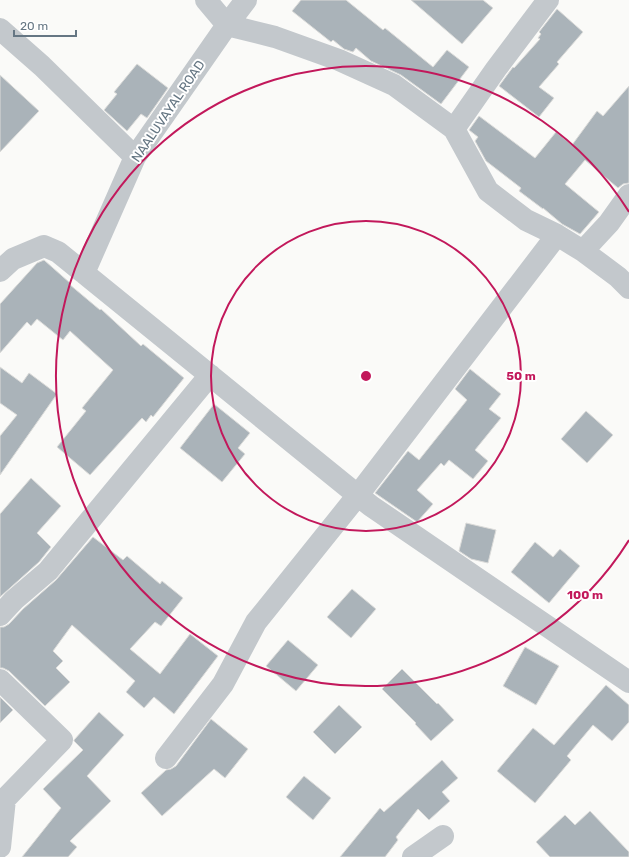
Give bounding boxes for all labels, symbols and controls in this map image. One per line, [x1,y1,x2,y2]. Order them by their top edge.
scale bar [14,12,76,38]
text: 20 m [20,19,48,33]
street label: NAALUVAYAL ROAD [128,57,208,165]
centre of rings [359,369,373,383]
text: 50 m [506,369,536,383]
text: 100 m [567,588,603,602]

